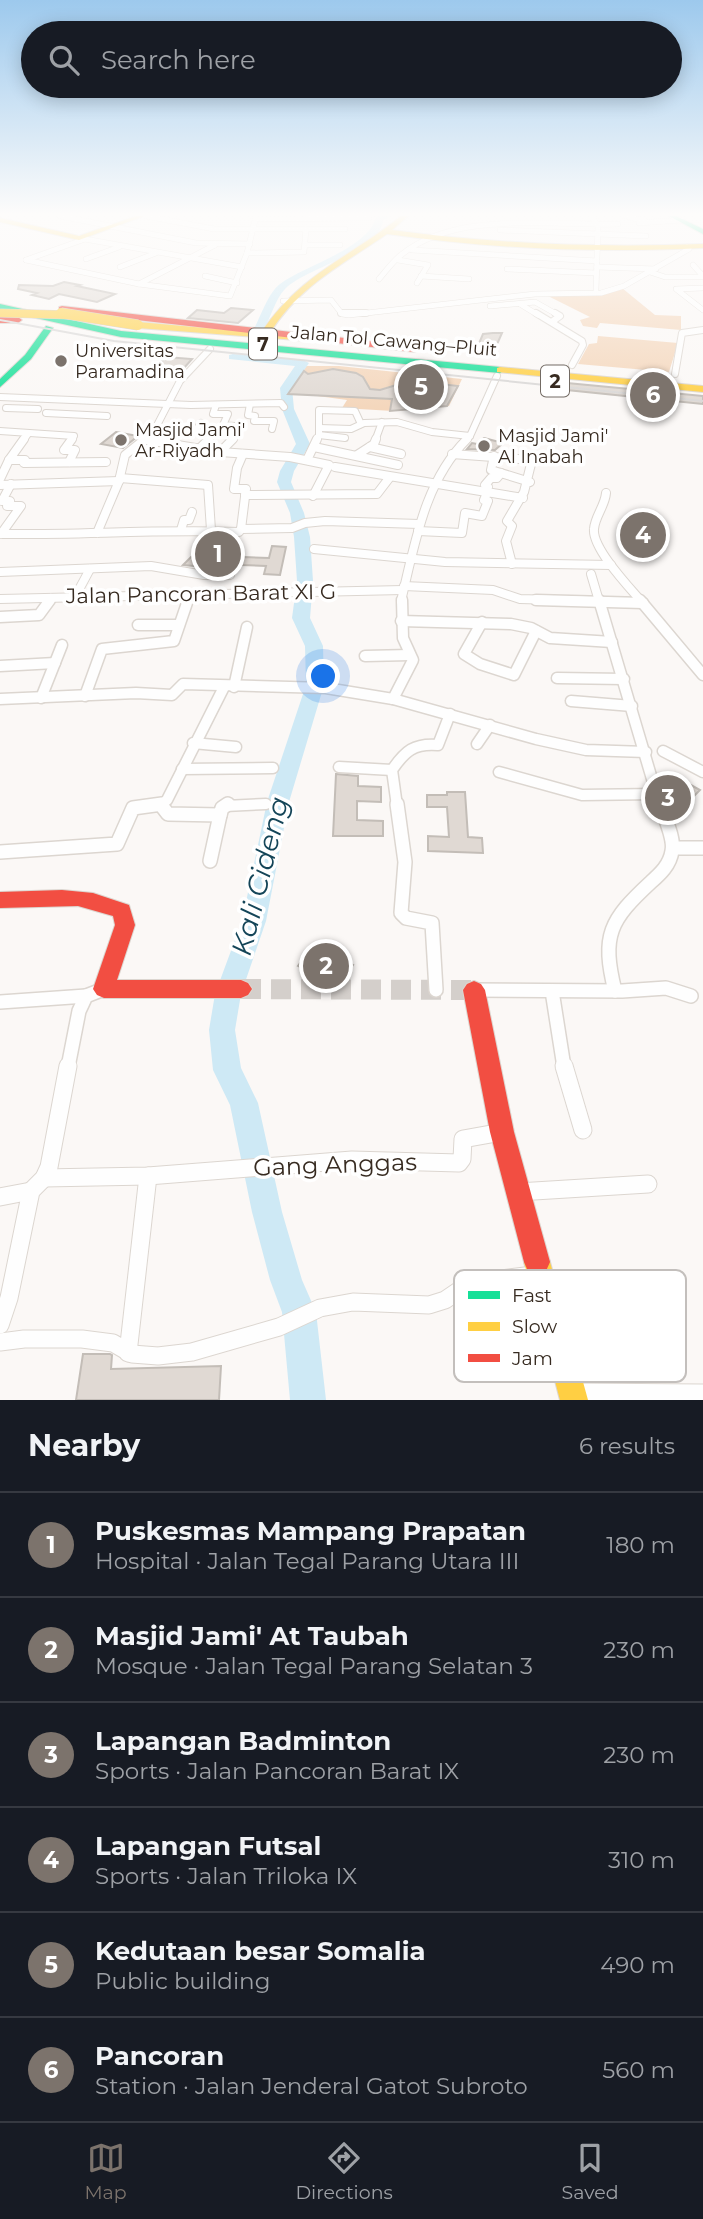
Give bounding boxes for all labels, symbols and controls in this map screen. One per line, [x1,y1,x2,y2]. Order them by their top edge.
search box [21,21,682,98]
icon: search [45,41,83,79]
text: Search here [101,44,256,76]
street label: Jalan Tol Cawang–Pluit [289,321,498,361]
road number: 7 [249,328,277,360]
place label: Universitas Paramadina [75,340,185,383]
marker: Universitas Paramadina [53,353,69,369]
pin: 5 [398,361,444,413]
road number: 2 [541,366,569,396]
pin: 6 [630,369,676,421]
place label: Masjid Jami' Ar-Riyadh [135,419,246,462]
place label: Masjid Jami' Al Inabah [498,425,609,468]
marker: Masjid Jami' Ar-Riyadh [113,432,129,448]
marker: Masjid Jami' Al Inabah [476,438,492,454]
pin: 4 [620,509,666,561]
pin: 1 [195,528,241,580]
street label: Jalan Pancoran Barat XI G [65,579,336,608]
your location [306,659,340,693]
pin: 3 [645,772,691,824]
water label: Kali Cideng [224,793,296,959]
pin: 2 [303,940,349,992]
street label: Gang Anggas [253,1147,417,1182]
legend [454,1270,686,1382]
text: Fast [512,1284,552,1307]
text: Slow [512,1315,557,1338]
text: Jam [511,1347,553,1370]
text: Nearby [28,1427,140,1464]
text: 6 results [579,1432,675,1460]
text: Puskesmas Mampang Prapatan [95,1515,526,1547]
text: 1 [46,1531,56,1559]
text: 180 m [606,1531,675,1559]
text: Hospital · Jalan Tegal Parang Utara III [95,1547,520,1575]
text: Masjid Jami' At Taubah [95,1620,409,1652]
text: 2 [44,1636,58,1664]
text: 230 m [603,1636,675,1664]
text: Mosque · Jalan Tegal Parang Selatan 3 [95,1652,533,1680]
text: Lapangan Badminton [95,1725,391,1757]
text: 3 [44,1741,58,1769]
text: 230 m [603,1741,675,1769]
text: Sports · Jalan Pancoran Barat IX [95,1757,459,1785]
text: Lapangan Futsal [95,1830,321,1862]
text: 4 [43,1846,59,1874]
text: 310 m [608,1846,675,1874]
text: Sports · Jalan Triloka IX [95,1862,357,1890]
text: Kedutaan besar Somalia [95,1935,426,1967]
text: 5 [44,1951,58,1979]
text: 490 m [600,1951,675,1979]
text: Public building [95,1967,270,1995]
text: Pancoran [95,2040,224,2072]
text: 6 [44,2056,58,2084]
text: 560 m [602,2056,675,2084]
text: Station · Jalan Jenderal Gatot Subroto [95,2072,528,2100]
tab: Map [84,2139,127,2204]
tab: Directions [295,2139,393,2204]
tab: Saved [562,2139,619,2204]

